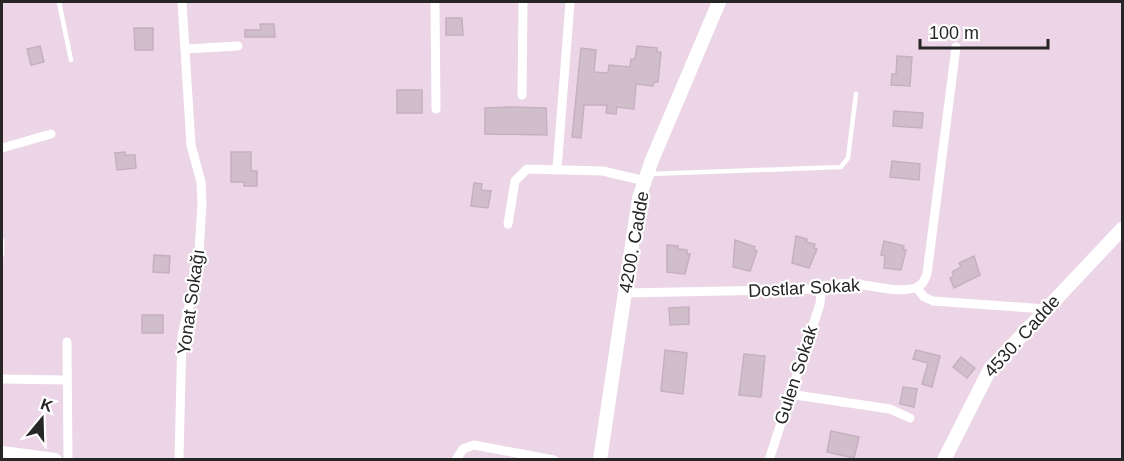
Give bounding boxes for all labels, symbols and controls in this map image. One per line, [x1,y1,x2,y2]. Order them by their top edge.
scale bar [920,12,1048,50]
text: 100 m [929,23,979,43]
street label: 4200. Cadde [615,189,653,295]
street label: Yonat Sokağı [174,248,208,356]
street label: Dostlar Sokak [748,275,861,301]
street label: 4530. Cadde [980,291,1064,381]
street label: Gulen Sokak [771,322,822,427]
north arrow [12,389,72,449]
text: K [38,395,55,415]

